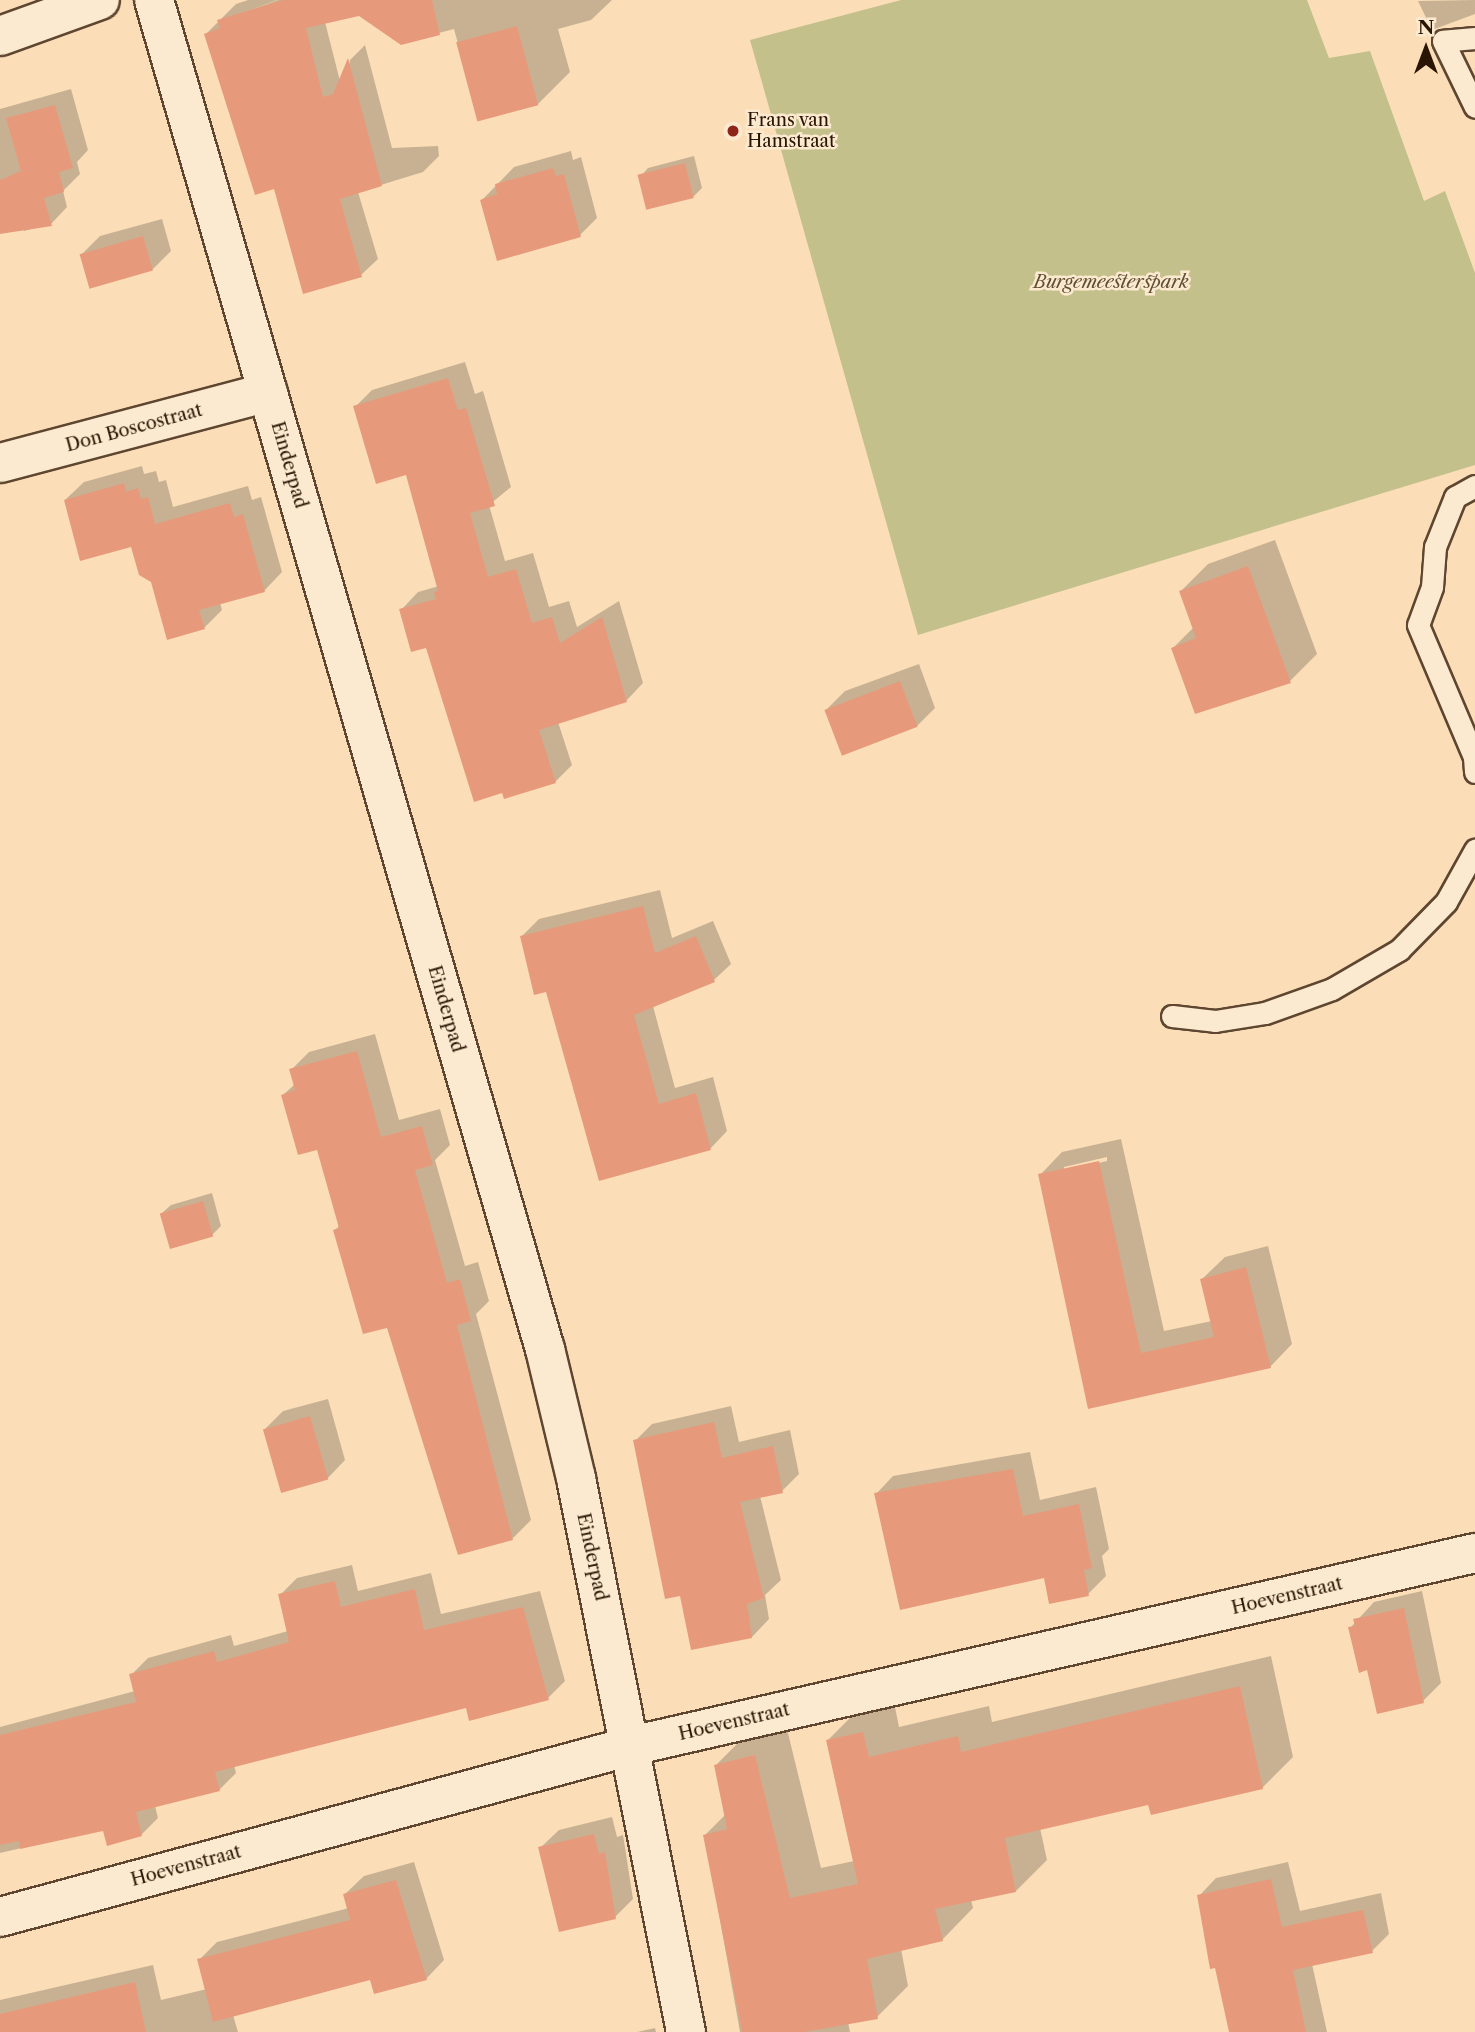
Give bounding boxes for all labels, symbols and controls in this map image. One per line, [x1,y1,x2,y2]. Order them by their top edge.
north arrow [1391,14,1461,84]
text: N [1418,16,1434,39]
place label: Frans van Hamstraat [747,110,835,152]
marker: Frans van Hamstraat [725,123,741,139]
park label: Burgemeesterspark [1034,271,1188,293]
street label: Don Boscostraat [63,399,205,457]
street label: Einderpad [266,419,312,511]
street label: Einderpad [423,963,469,1055]
street label: Einderpad [572,1511,612,1603]
street label: Hoevenstraat [1229,1573,1345,1619]
street label: Hoevenstraat [676,1699,792,1745]
street label: Hoevenstraat [128,1841,244,1891]

